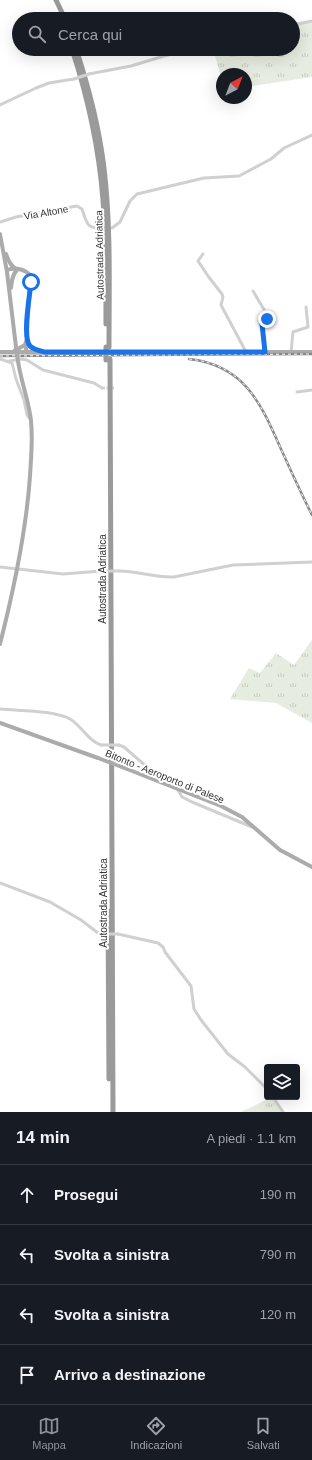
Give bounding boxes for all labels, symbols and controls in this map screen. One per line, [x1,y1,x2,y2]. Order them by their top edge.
search box [12,12,300,56]
icon: search [26,23,48,45]
text: Cerca qui [58,26,122,43]
north arrow [216,68,252,104]
street label: Via Altone [23,203,70,222]
street label: Autostrada Adriatica [93,210,106,300]
route start [22,273,40,291]
route end [258,310,276,328]
street label: Autostrada Adriatica [97,534,108,624]
street label: Bitonto - Aeroporto di Palese [104,748,226,806]
street label: Autostrada Adriatica [98,858,109,948]
map controls [264,1064,300,1100]
button: layers [264,1064,300,1100]
text: 14 min [16,1128,70,1147]
text: A piedi · 1.1 km [206,1131,296,1146]
icon: ahead [16,1184,38,1206]
text: Prosegui [54,1186,118,1203]
text: 190 m [260,1187,296,1202]
icon: left [16,1244,38,1266]
text: Svolta a sinistra [54,1246,169,1263]
text: 790 m [260,1247,296,1262]
icon: left [16,1304,38,1326]
text: Svolta a sinistra [54,1306,169,1323]
text: 120 m [260,1307,296,1322]
icon: arrive [16,1364,38,1386]
text: Arrivo a destinazione [54,1366,206,1383]
tab: Mappa [32,1415,66,1451]
tab: Indicazioni [130,1415,182,1451]
tab: Salvati [247,1415,280,1451]

